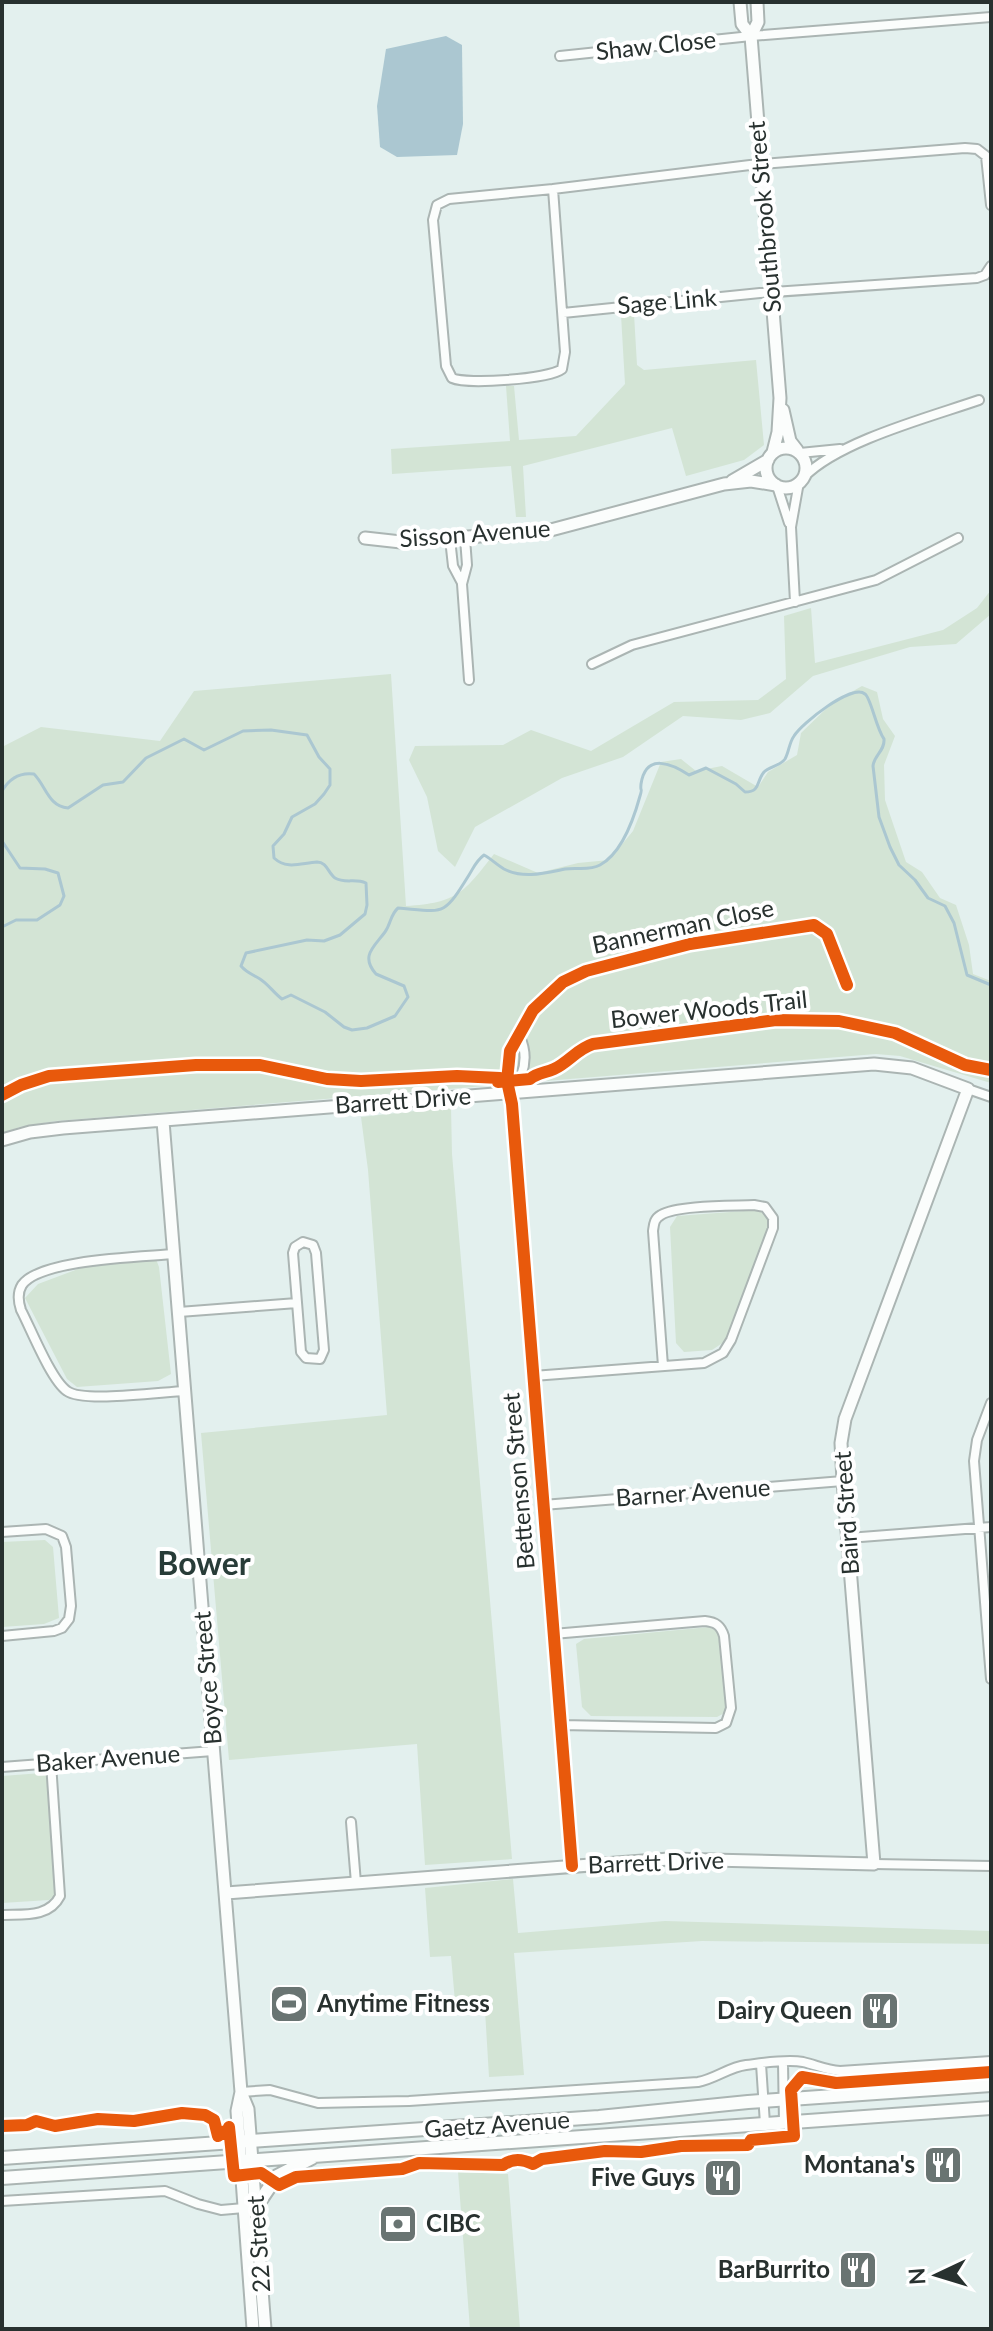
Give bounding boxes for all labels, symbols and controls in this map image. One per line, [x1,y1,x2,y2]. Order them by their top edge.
street label: Shaw Close [594,24,717,65]
street label: Southbrook Street [741,120,786,314]
street label: Sage Link [616,282,719,319]
street label: Sisson Avenue [398,513,551,552]
street label: Bannerman Close [589,892,776,959]
street label: Bower Woods Trail [609,984,809,1033]
street label: Barrett Drive [334,1080,472,1119]
street label: Bettenson Street [495,1391,540,1571]
street label: Baird Street [827,1450,864,1576]
street label: Barner Avenue [615,1472,771,1511]
district label: Bower [157,1543,251,1582]
street label: Boyce Street [186,1610,227,1746]
street label: Baker Avenue [35,1738,181,1777]
street label: Barrett Drive [587,1845,725,1878]
sports icon: Anytime Fitness [268,1983,310,2025]
place label: Anytime Fitness [316,1988,490,2017]
restaurant icon: Dairy Queen [859,1990,901,2032]
place label: Dairy Queen [717,1995,852,2024]
street label: Gaetz Avenue [423,2104,571,2143]
restaurant icon: Montana's [922,2144,964,2186]
place label: Montana's [804,2149,915,2178]
restaurant icon: Five Guys [702,2157,744,2199]
place label: Five Guys [591,2162,695,2191]
street label: 22 Street [240,2194,275,2294]
bank icon: CIBC [377,2203,419,2245]
place label: CIBC [426,2208,481,2237]
north arrow [897,2235,977,2315]
restaurant icon: BarBurrito [837,2249,879,2291]
place label: BarBurrito [718,2254,830,2283]
text: N [902,2267,931,2286]

